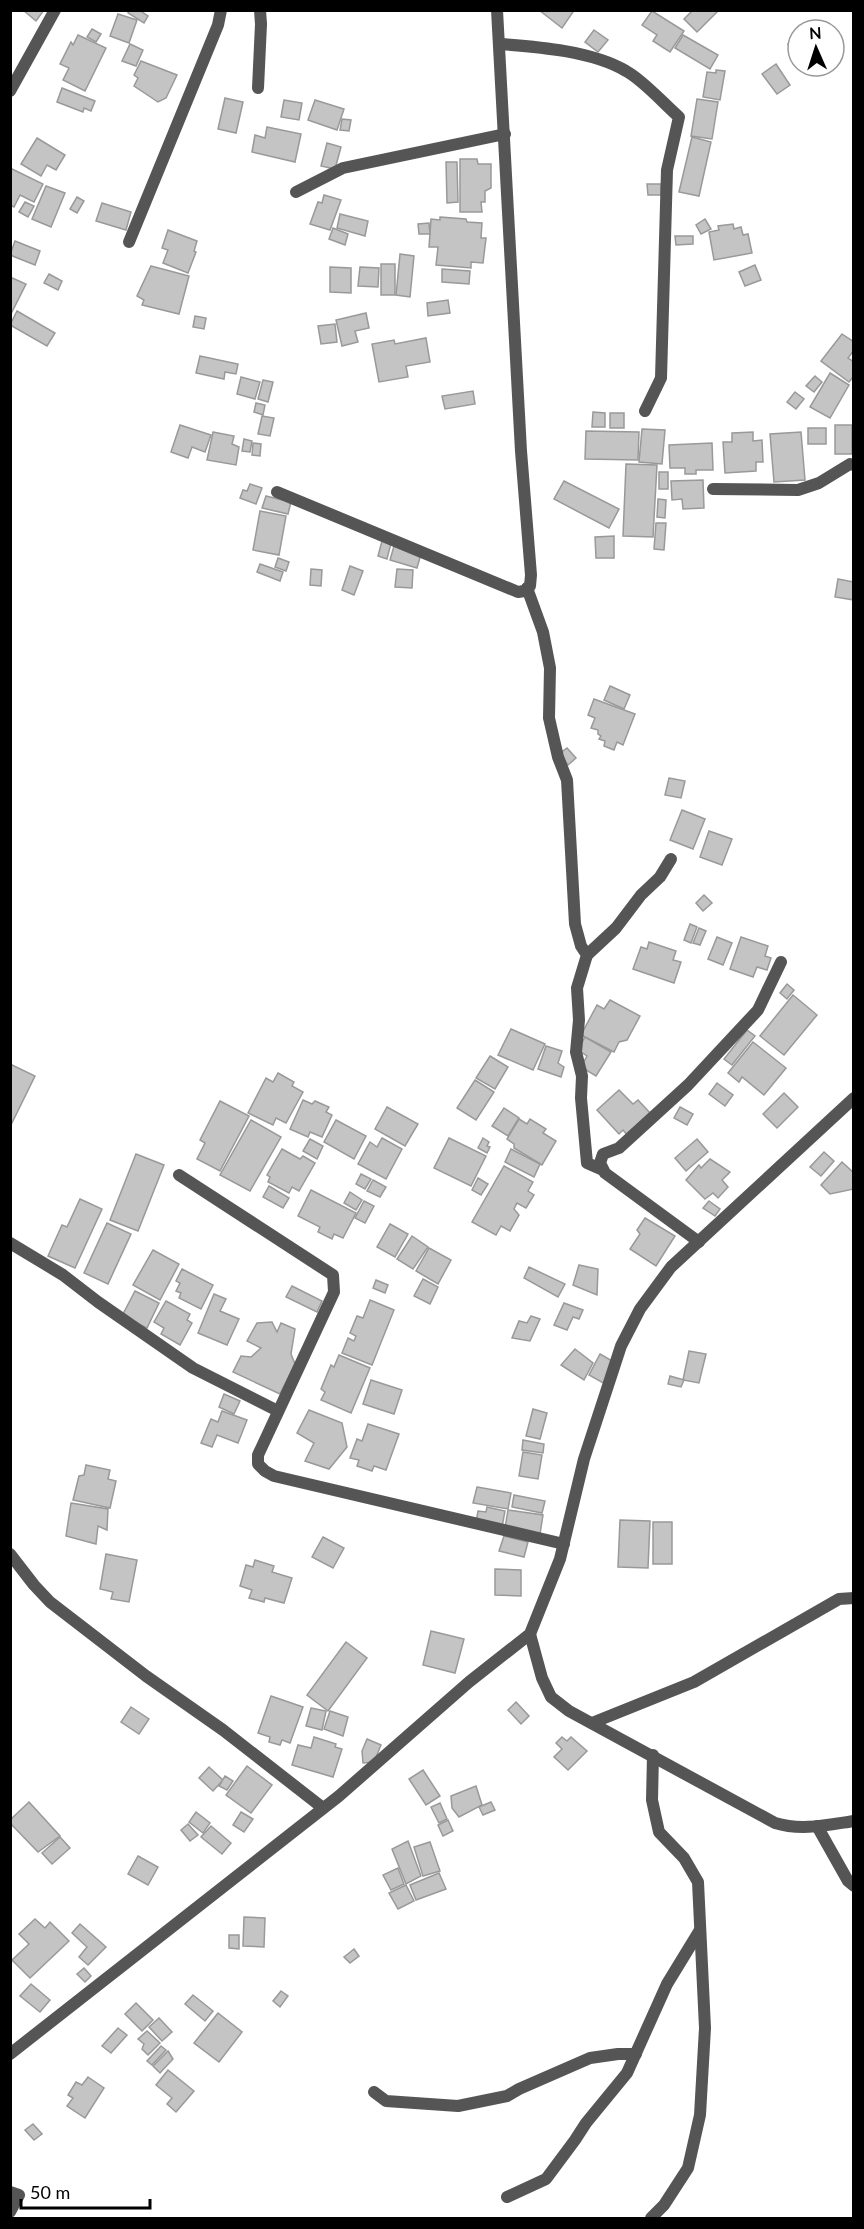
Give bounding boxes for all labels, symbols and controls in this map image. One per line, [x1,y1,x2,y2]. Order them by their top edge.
north arrow [786,18,846,78]
text: N [809,23,822,42]
scale bar [21,2172,150,2210]
text: 50 m [30,2181,70,2203]

